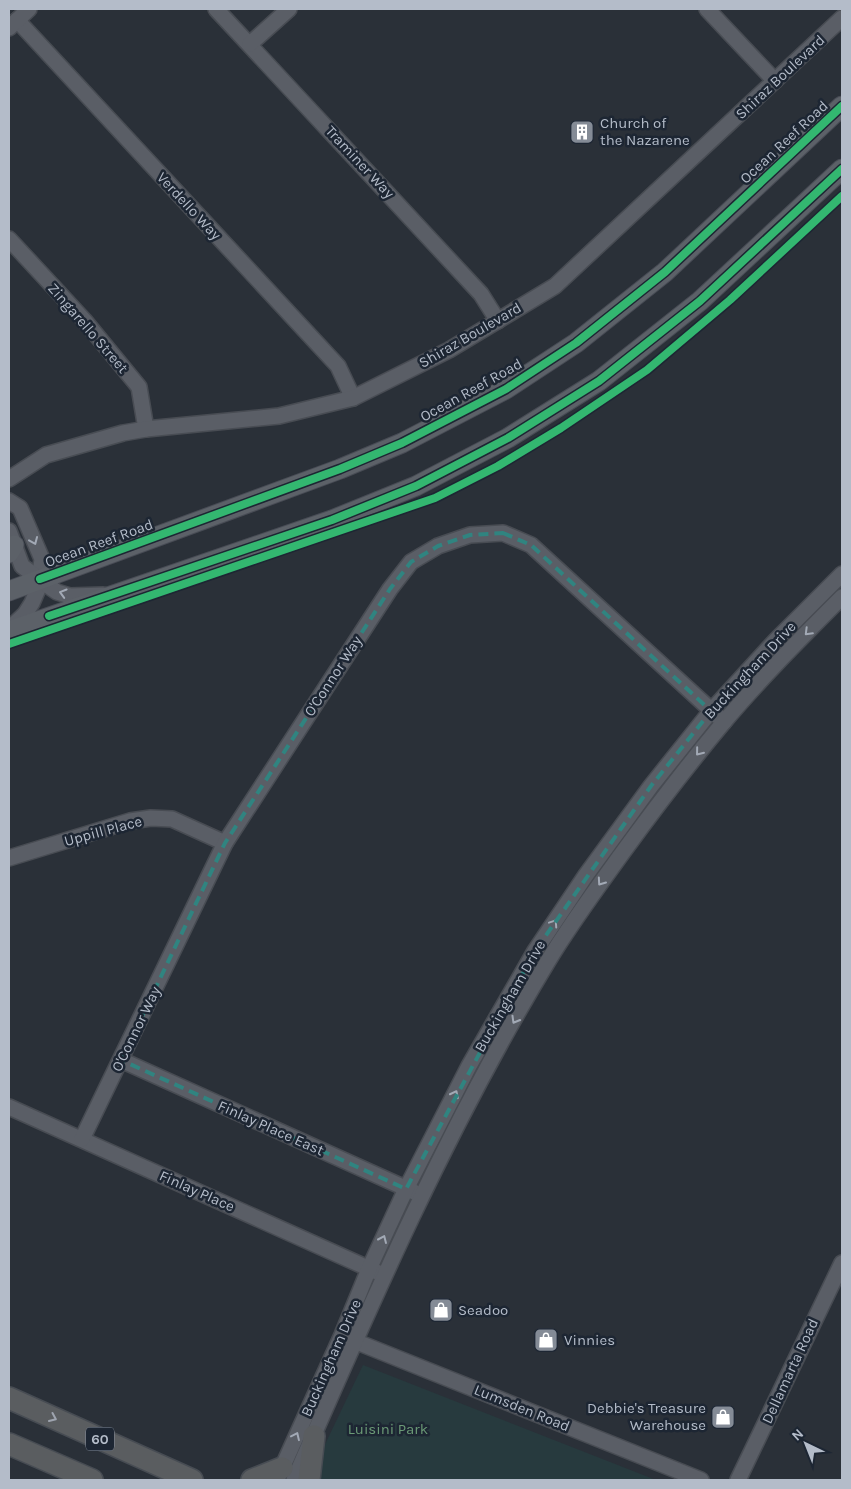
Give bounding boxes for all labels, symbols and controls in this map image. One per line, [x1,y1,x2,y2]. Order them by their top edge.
street label: Shiraz Boulevard [732,31,828,123]
street label: Ocean Reef Road [736,97,832,187]
place label: Church of the Nazarene [600,114,690,149]
building icon: Church of the Nazarene [569,119,595,145]
street label: Traminer Way [322,122,398,202]
street label: Verdello Way [153,168,225,244]
street label: Zingarello Street [44,279,132,377]
street label: Shiraz Boulevard [415,298,525,372]
street label: Ocean Reef Road [417,355,525,425]
street label: Ocean Reef Road [42,515,156,571]
one-way arrow [29,536,39,544]
one-way arrow [60,589,68,599]
street label: Buckingham Drive [700,618,800,722]
one-way arrow [805,626,814,635]
street label: O'Connor Way [300,632,366,720]
one-way arrow [696,747,705,756]
street label: Uppill Place [62,812,144,850]
one-way arrow [599,876,607,885]
one-way arrow [548,919,557,929]
street label: Buckingham Drive [471,937,549,1055]
street label: O'Connor Way [108,983,164,1075]
one-way arrow [511,1014,521,1023]
one-way arrow [449,1090,459,1099]
street label: Finlay Place East [215,1097,327,1160]
street label: Finlay Place [157,1166,237,1216]
one-way arrow [377,1235,387,1244]
street label: Buckingham Drive [297,1297,365,1419]
shop icon: Seadoo [428,1297,454,1323]
place label: Seadoo [458,1301,508,1319]
street label: Dellamarta Road [758,1316,822,1426]
shop icon: Vinnies [533,1327,559,1353]
place label: Vinnies [564,1331,615,1349]
street label: Lumsden Road [471,1381,573,1435]
place label: Debbie's Treasure Warehouse [587,1399,706,1434]
shop icon: Debbie's Treasure Warehouse [710,1404,736,1430]
one-way arrow [48,1412,57,1423]
north arrow [781,1419,831,1469]
park label: Luisini Park [348,1420,428,1438]
text: N [788,1425,807,1445]
road number: 60 [86,1428,114,1450]
one-way arrow [290,1432,300,1441]

